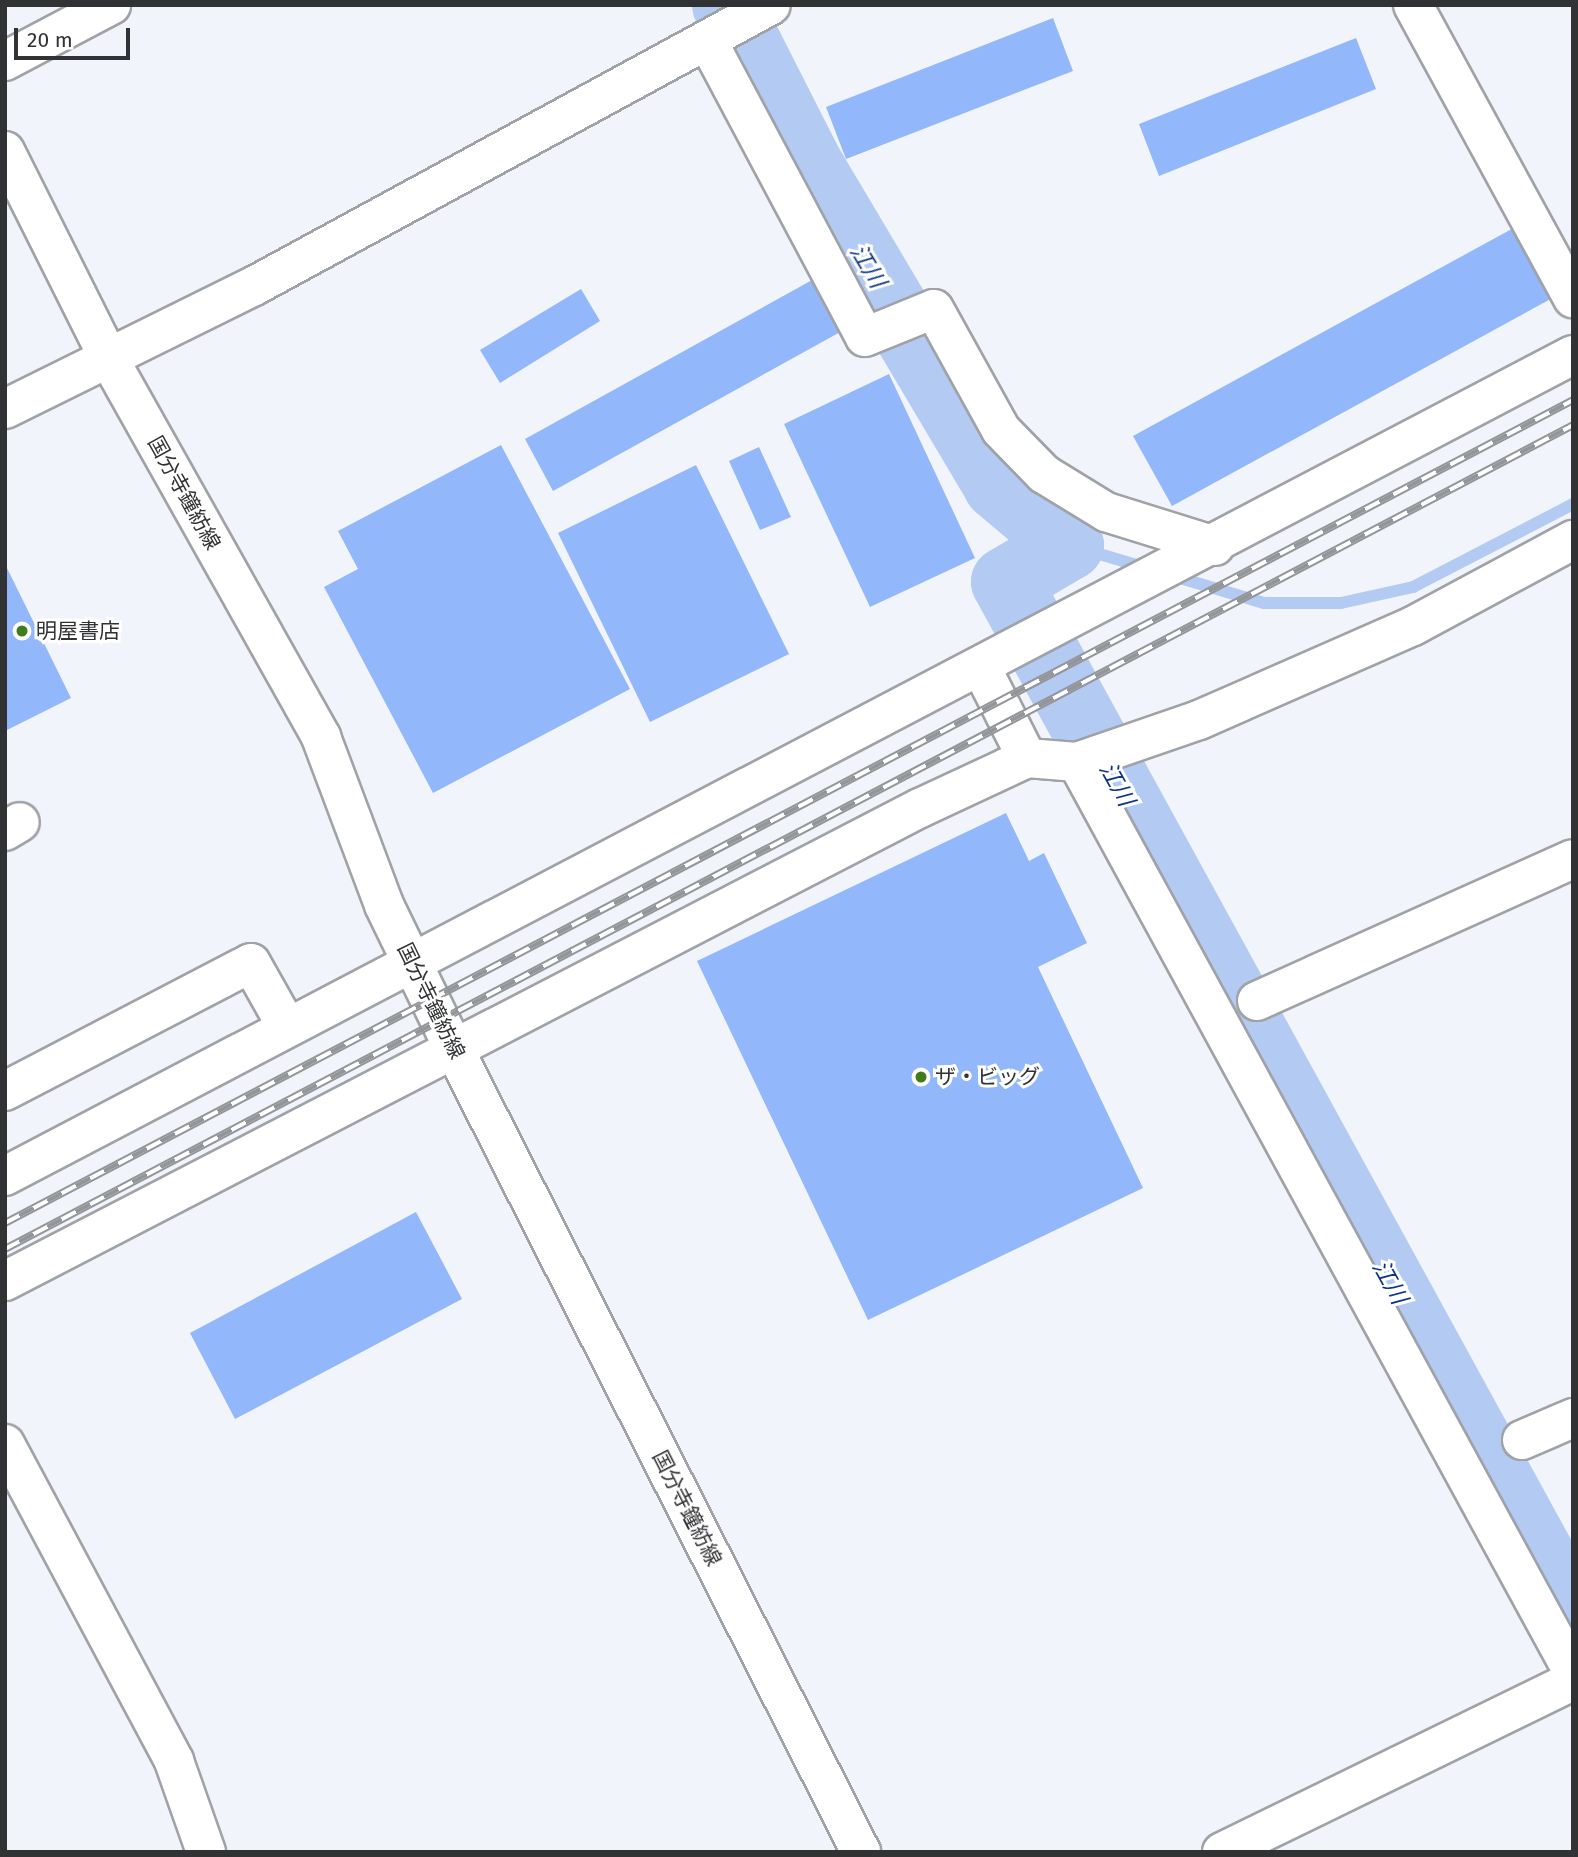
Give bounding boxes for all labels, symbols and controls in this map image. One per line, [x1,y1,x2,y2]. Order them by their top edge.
scale bar [18,14,133,58]
text: 20 m [27,27,73,53]
water label: 江川 [844,239,892,293]
street label: 国分寺鐘紡線 [142,432,226,554]
place label: 明屋書店 [36,618,120,644]
marker: 明屋書店 [14,623,30,639]
water label: 江川 [1094,757,1140,811]
street label: 国分寺鐘紡線 [392,939,470,1063]
place label: ザ・ビッグ [935,1064,1040,1090]
marker: ザ・ビッグ [913,1069,929,1085]
water label: 江川 [1367,1255,1413,1309]
street label: 国分寺鐘紡線 [647,1446,727,1570]

